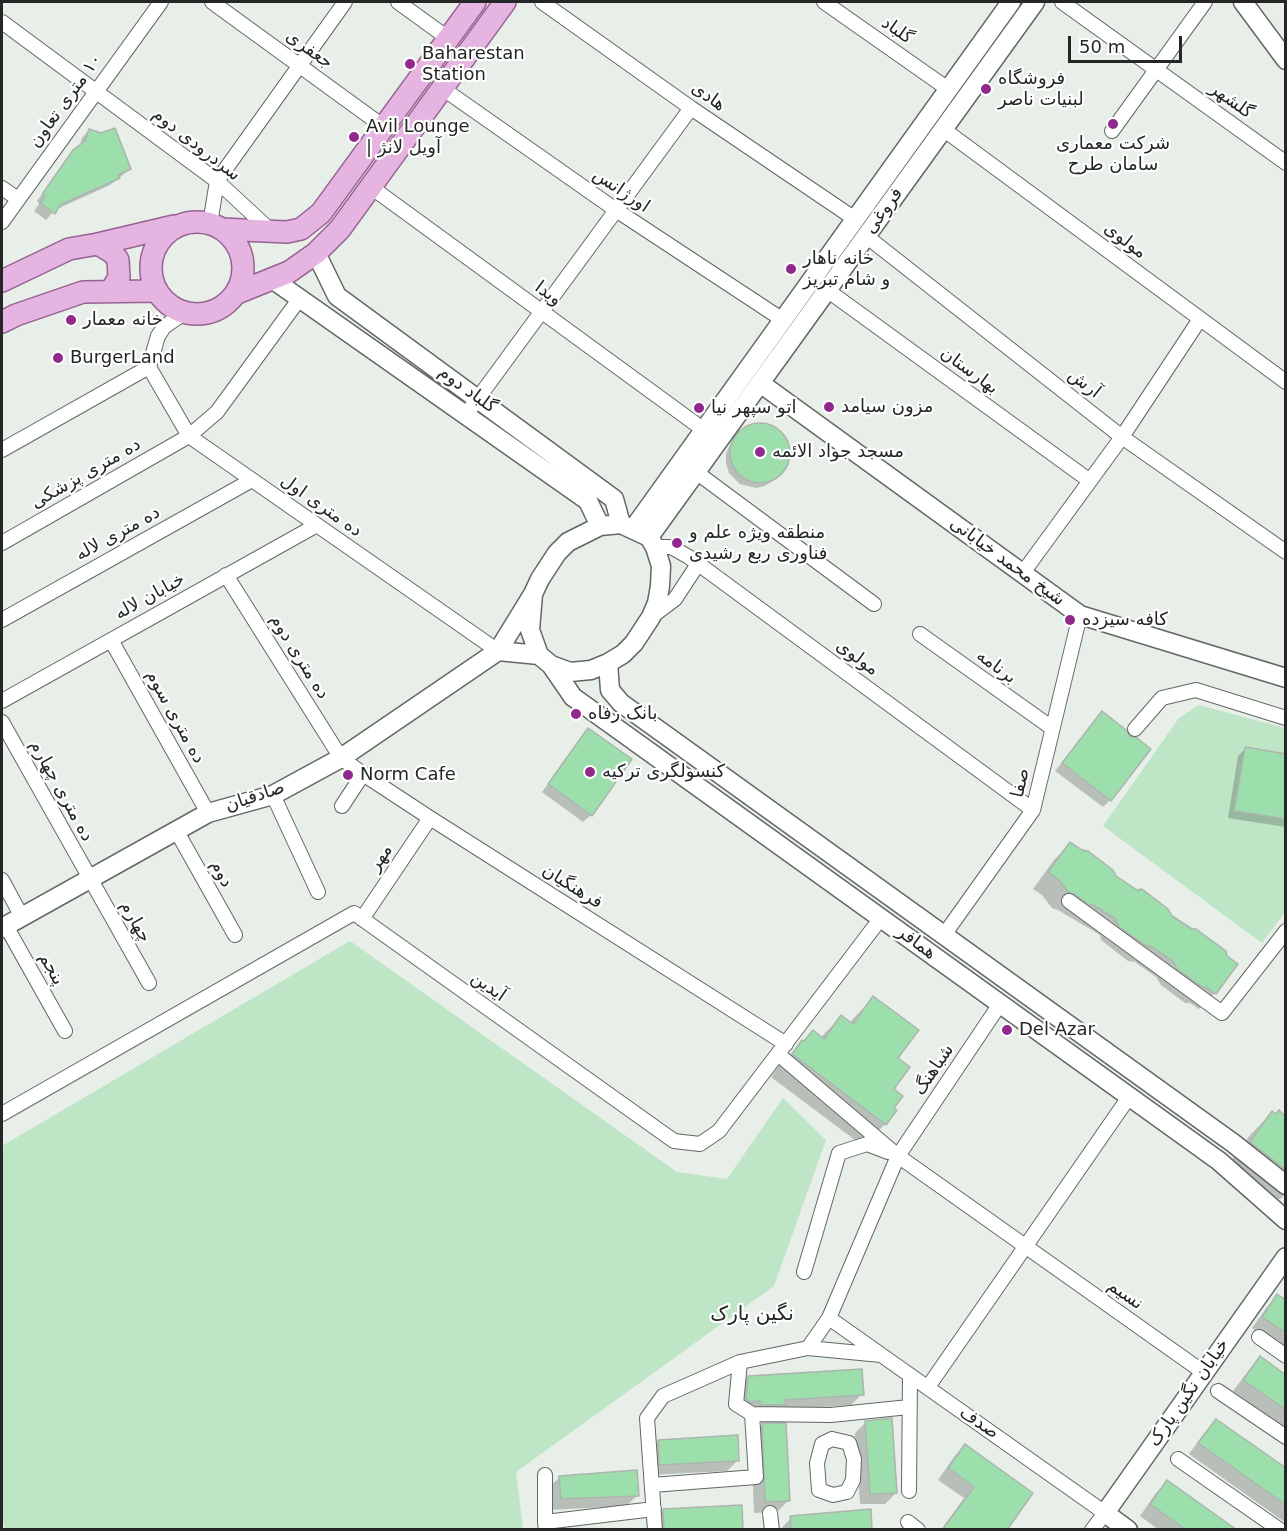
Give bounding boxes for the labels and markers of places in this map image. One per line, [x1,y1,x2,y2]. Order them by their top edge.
place label: Baharestan Station [422,43,525,86]
marker: Baharestan Station [403,57,417,71]
place label: فروشگاه لبنیات ناصر [998,68,1084,110]
marker: فروشگاه لبنیات ناصر [979,82,993,96]
place label: Avil Lounge | آویل لانژ [366,116,470,158]
marker: شرکت معماری سامان طرح [1106,117,1120,131]
marker: Avil Lounge | آویل لانژ [347,130,361,144]
place label: شرکت معماری سامان طرح [1056,133,1170,176]
place label: خانه ناهار و شام تبریز [803,248,890,290]
marker: خانه ناهار و شام تبریز [784,262,798,276]
place label: خانه معمار [83,309,163,331]
marker: خانه معمار [64,313,78,327]
place label: BurgerLand [70,347,175,369]
marker: BurgerLand [51,351,65,365]
place label: مزون سیامد [841,396,933,418]
place label: اتو سپهر نیا [711,397,796,419]
marker: مزون سیامد [822,400,836,414]
marker: اتو سپهر نیا [692,401,706,415]
place label: مسجد جواد الائمه [772,441,904,463]
marker: مسجد جواد الائمه [753,445,767,459]
place label: منطقه ویژه علم و فناوری ربع رشیدی [689,522,827,564]
marker: منطقه ویژه علم و فناوری ربع رشیدی [670,536,684,550]
place label: کافه سیزده [1082,609,1168,631]
marker: کافه سیزده [1063,613,1077,627]
place label: بانک رفاه [588,703,658,725]
marker: بانک رفاه [569,707,583,721]
place label: کنسولگری ترکیه [602,761,725,783]
place label: Norm Cafe [360,764,456,786]
marker: کنسولگری ترکیه [583,765,597,779]
marker: Norm Cafe [341,768,355,782]
place label: Del Azar [1019,1019,1095,1041]
marker: Del Azar [1000,1023,1014,1037]

